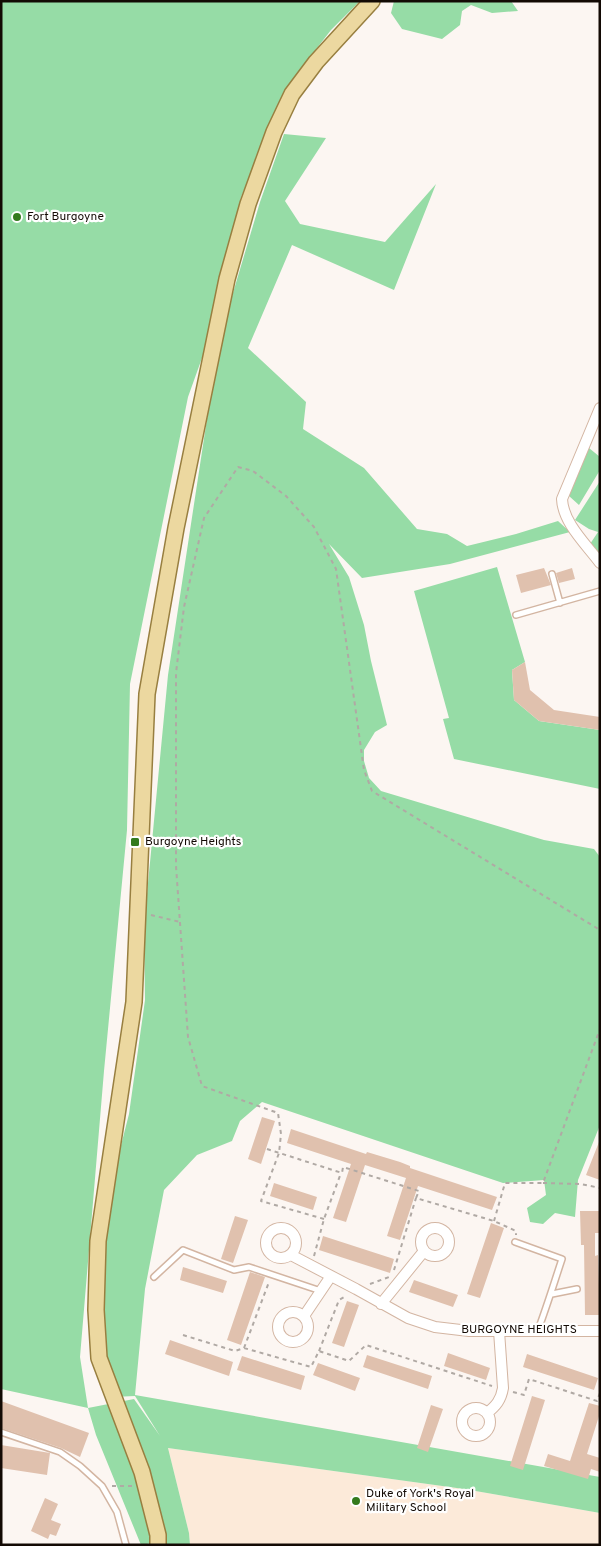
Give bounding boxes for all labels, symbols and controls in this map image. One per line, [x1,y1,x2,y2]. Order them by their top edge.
place label: Fort Burgoyne [27,209,104,225]
marker: Fort Burgoyne [11,211,23,223]
place label: Burgoyne Heights [145,834,241,850]
marker: Burgoyne Heights [129,836,141,848]
street label: BURGOYNE HEIGHTS [461,1322,577,1338]
place label: Duke of York's Royal Military School [366,1486,474,1516]
marker: Duke of York's Royal Military School [350,1495,362,1507]

